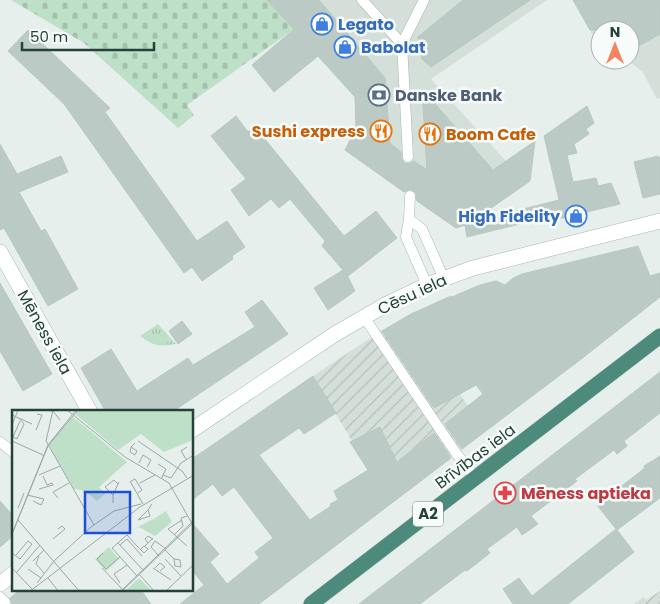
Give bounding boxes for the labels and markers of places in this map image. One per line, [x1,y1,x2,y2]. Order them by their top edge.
shop icon: Legato [310,12,334,36]
place label: Legato [338,13,394,36]
shop icon: Babolat [333,35,357,59]
place label: Babolat [361,36,426,59]
bank icon: Danske Bank [367,83,391,107]
place label: Danske Bank [395,84,503,107]
restaurant icon: Sushi express [369,119,393,143]
place label: Sushi express [252,120,365,143]
restaurant icon: Boom Cafe [418,122,442,146]
place label: Boom Cafe [446,123,536,146]
shop icon: High Fidelity [564,204,588,228]
place label: High Fidelity [458,205,561,228]
pharmacy icon: Mēness aptieka [493,481,517,505]
place label: Mēness aptieka [521,482,651,505]

